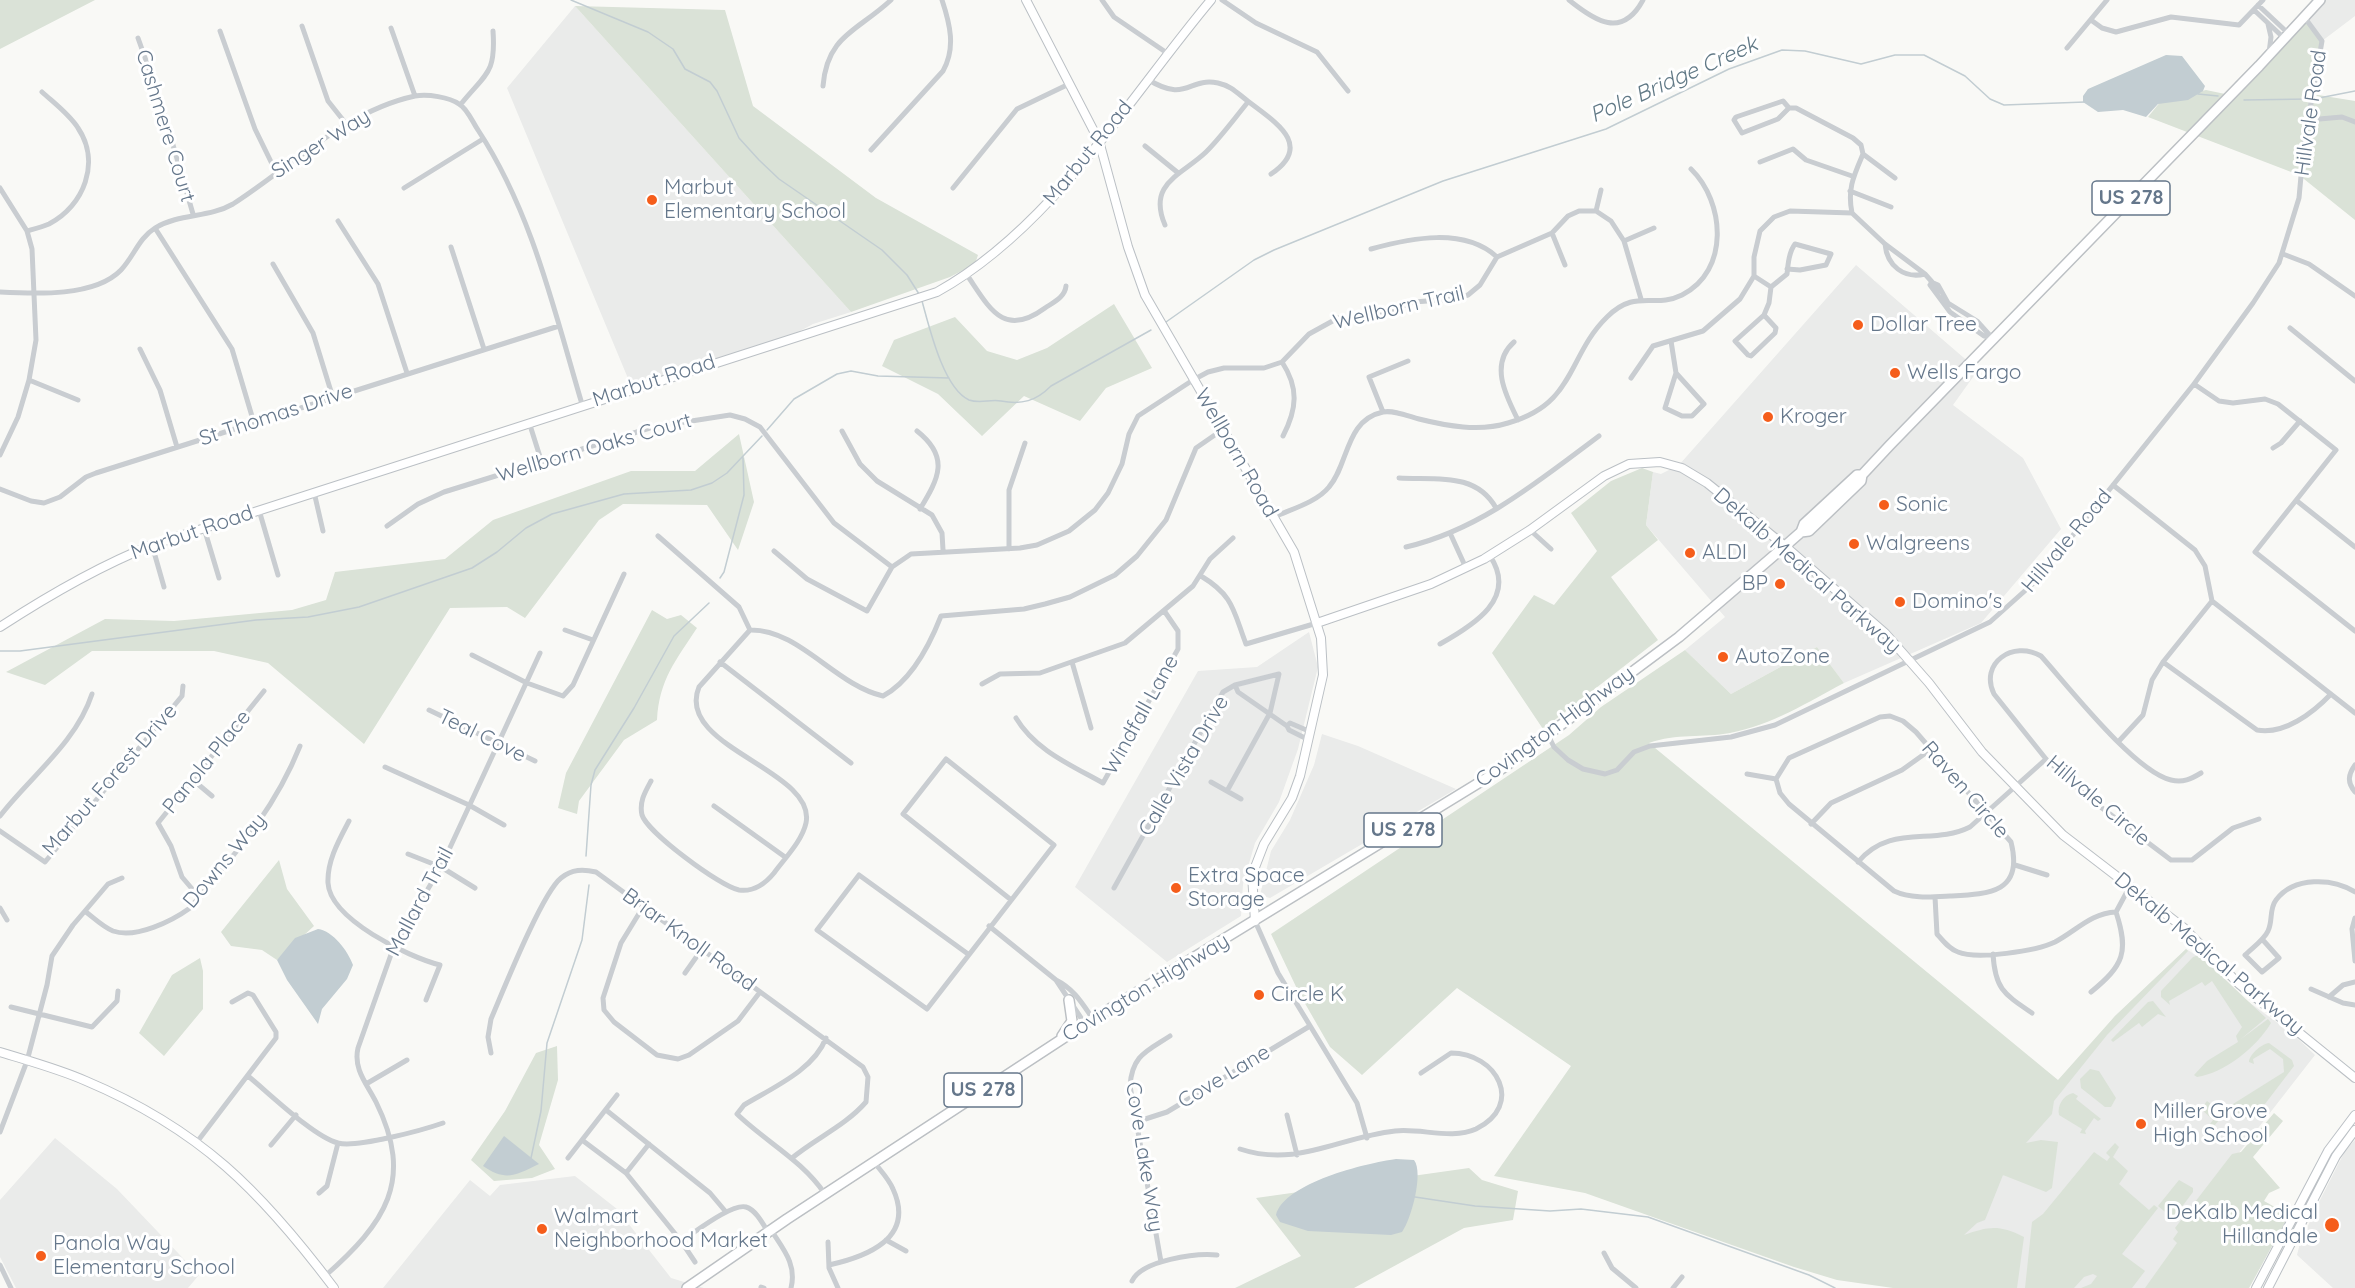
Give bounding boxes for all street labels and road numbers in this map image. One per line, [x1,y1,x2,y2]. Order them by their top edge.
street label: Cashmere Court [130,47,200,205]
street label: Hillvale Road [2290,48,2332,178]
street label: Marbut Road [1038,95,1138,211]
street label: Singer Way [267,104,375,184]
road number: US 278 [2092,181,2170,215]
street label: Wellborn Trail [1331,281,1467,335]
street label: Marbut Road [589,349,719,413]
street label: St Thomas Drive [196,378,356,452]
street label: Wellborn Road [1189,384,1283,522]
street label: Wellborn Oaks Court [493,408,695,488]
street label: Dekalb Medical Parkway [1708,483,1906,659]
street label: Hillvale Road [2017,484,2117,598]
street label: Marbut Road [127,500,257,566]
street label: Windfall Lane [1098,651,1184,779]
street label: Covington Highway [1471,661,1639,793]
street label: Calle Vista Drive [1134,691,1234,841]
street label: Marbut Forest Drive [37,699,183,861]
street label: Teal Cove [434,704,530,768]
street label: Panola Place [158,705,256,819]
street label: Raven Circle [1916,736,2014,844]
street label: Hillvale Circle [2041,750,2155,852]
street label: Downs Way [178,808,272,914]
road number: US 278 [1364,813,1442,847]
street label: Mallard Trail [381,843,459,961]
street label: Dekalb Medical Parkway [2109,867,2309,1041]
street label: Briar Knoll Road [617,883,761,997]
street label: Covington Highway [1058,928,1234,1048]
street label: Cove Lane [1173,1040,1275,1114]
road number: US 278 [944,1073,1022,1107]
street label: Cove Lake Way [1120,1080,1168,1234]

